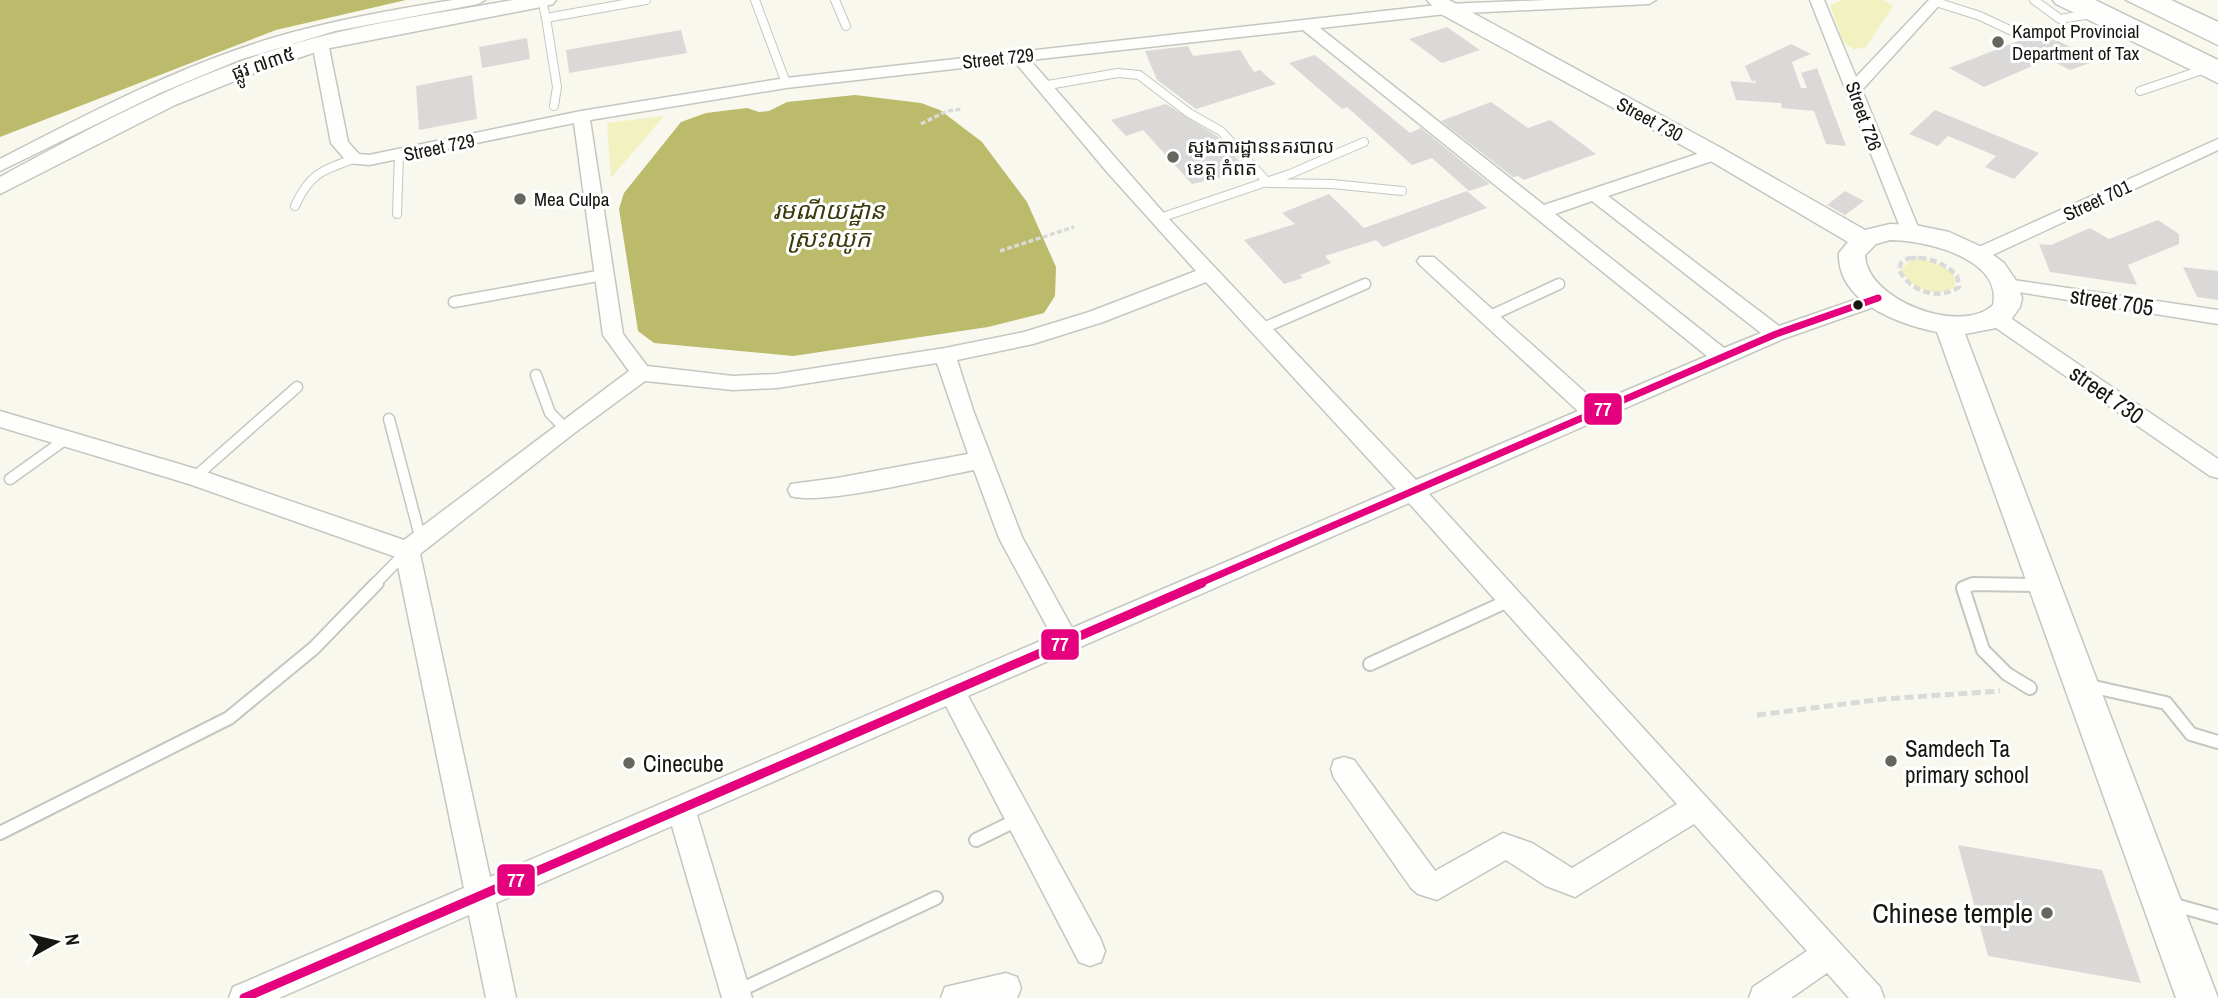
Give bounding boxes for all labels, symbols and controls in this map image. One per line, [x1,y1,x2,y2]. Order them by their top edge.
place label: Kampot Provincial Department of Tax [2012,18,2140,66]
marker: Kampot Provincial Department of Tax [1990,34,2006,50]
street label: ផ្លូវ ៧៣៥ [228,40,300,90]
street label: Street 729 [961,41,1035,75]
street label: Street 726 [1839,78,1889,154]
street label: Street 730 [1612,91,1688,147]
street label: Street 729 [401,127,477,167]
place label: ស្នងការដ្ឋាននគរបាល ខេត្ត កំពត [1187,133,1334,181]
marker: ស្នងការដ្ឋាននគរបាល ខេត្ត កំពត [1165,149,1181,165]
street label: Street 701 [2059,173,2135,227]
place label: Mea Culpa [534,186,610,212]
marker: Mea Culpa [512,191,528,207]
water label: រមណីយដ្ឋាន ស្រះឈូក [773,194,886,254]
street label: street 705 [2068,279,2156,323]
unlabelled marker [1851,298,1865,312]
street label: street 730 [2064,357,2150,431]
line badge: 77 [1583,392,1623,426]
text: 77 [1594,396,1612,422]
line badge: 77 [1040,628,1080,661]
text: 77 [1051,631,1069,657]
place label: Samdech Ta primary school [1905,733,2029,790]
place label: Cinecube [643,748,724,779]
marker: Samdech Ta primary school [1883,753,1899,769]
marker: Cinecube [621,755,637,771]
line badge: 77 [496,863,536,897]
text: 77 [507,867,525,893]
place label: Chinese temple [1872,894,2033,932]
marker: Chinese temple [2039,905,2055,921]
north arrow [21,907,91,977]
text: N [59,932,86,947]

